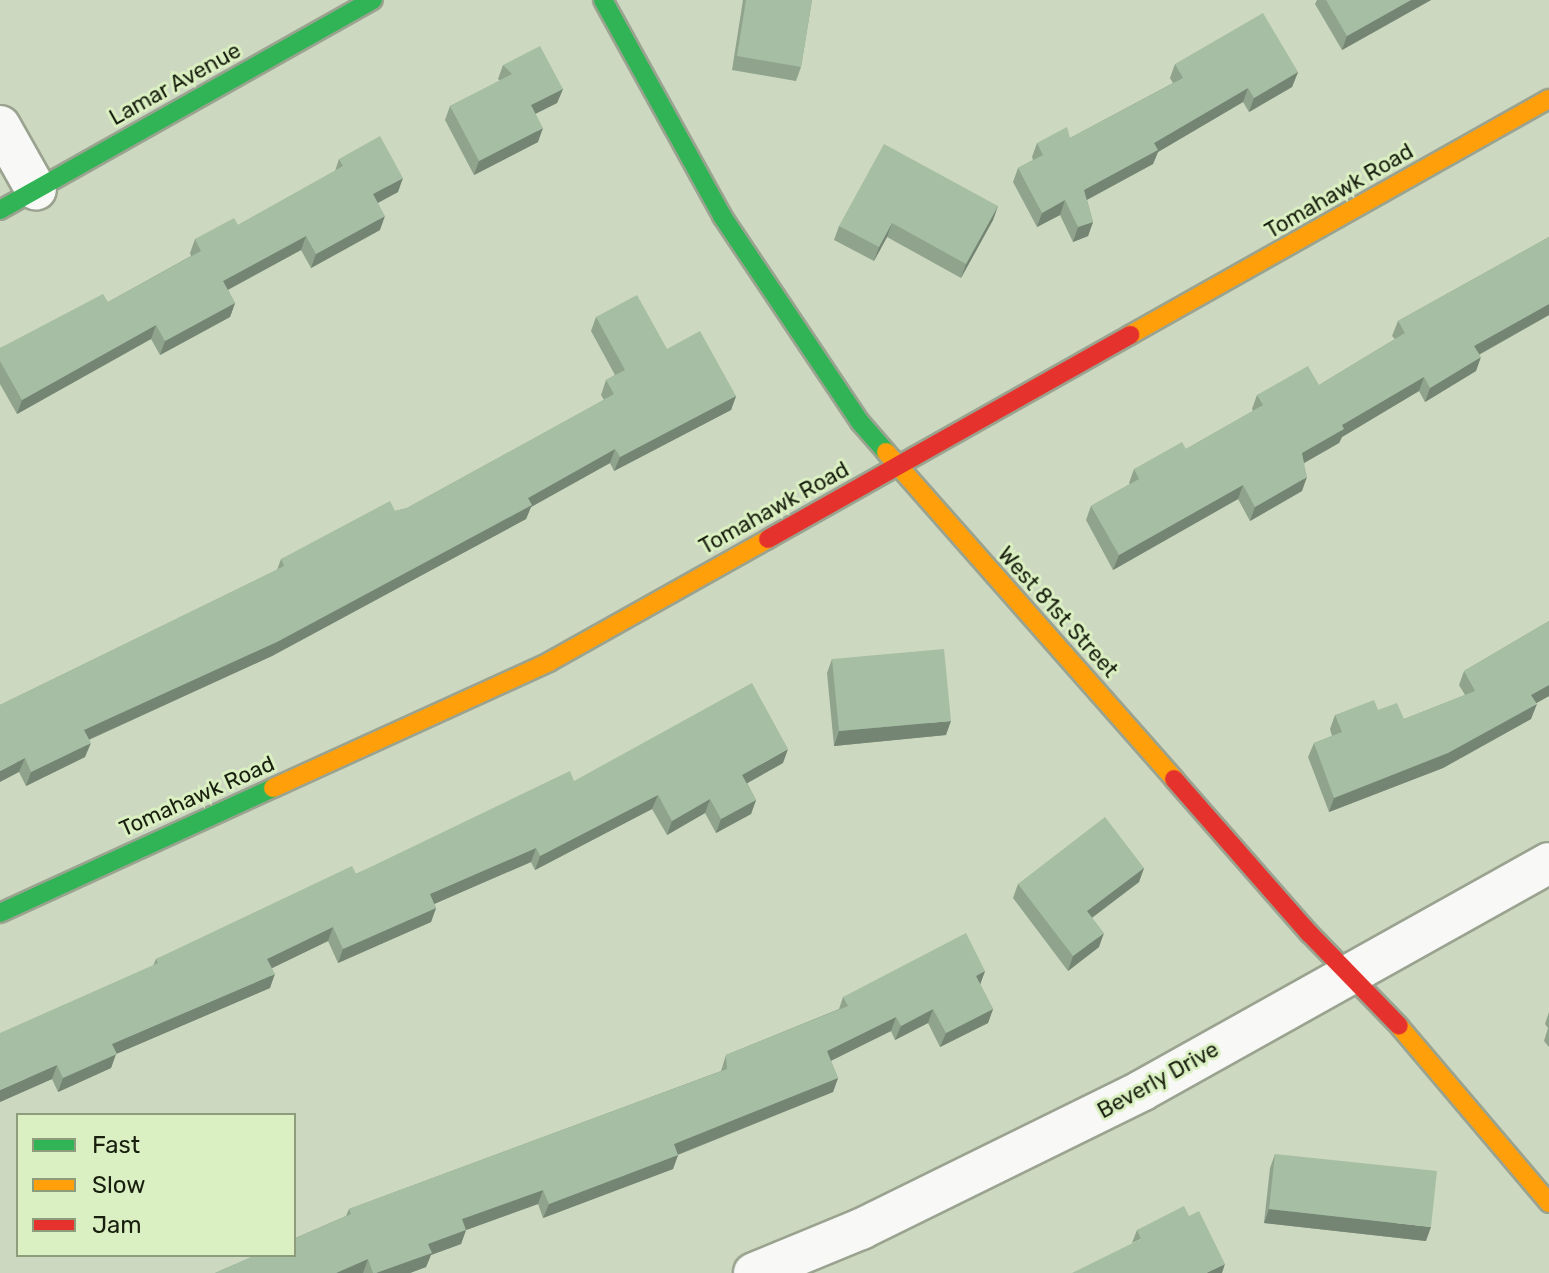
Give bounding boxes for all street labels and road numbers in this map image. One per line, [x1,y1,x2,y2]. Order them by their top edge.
street label: Lamar Avenue [104,37,246,131]
street label: Tomahawk Road [1260,138,1418,244]
street label: Tomahawk Road [695,456,853,560]
street label: West 81st Street [992,541,1124,683]
street label: Tomahawk Road [115,750,279,842]
street label: Beverly Drive [1093,1036,1223,1124]

